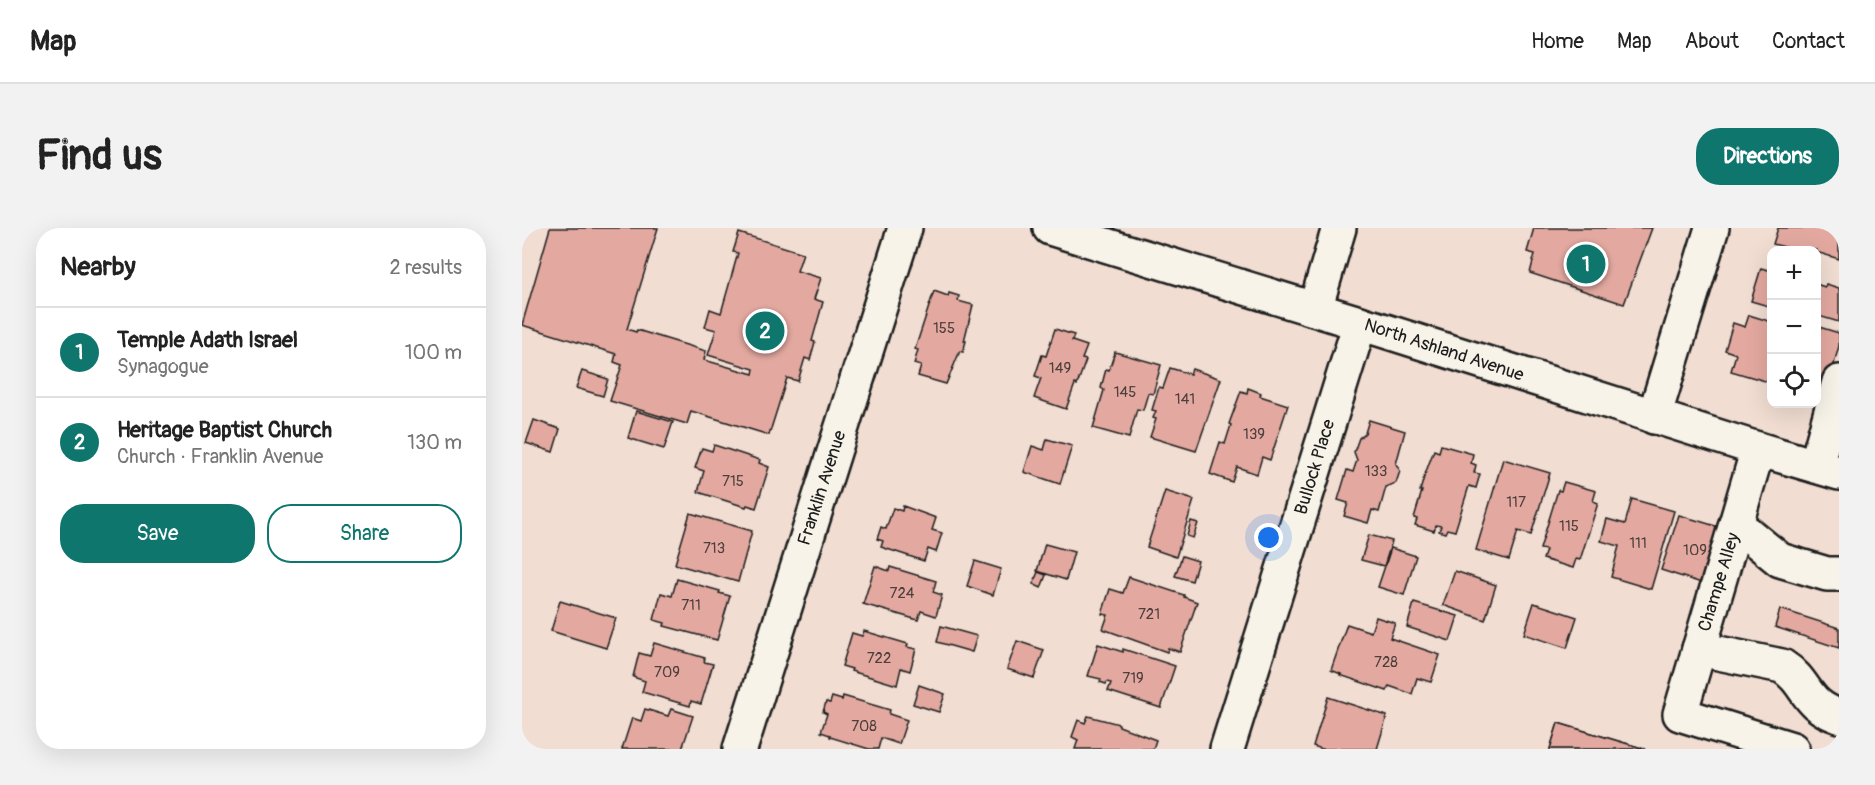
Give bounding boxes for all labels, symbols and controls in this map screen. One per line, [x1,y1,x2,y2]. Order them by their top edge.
text: Map [30,24,76,59]
text: Home [1531,28,1584,55]
text: Map [1617,28,1652,55]
text: About [1685,28,1739,55]
text: Contact [1772,28,1845,55]
button: Directions [1696,128,1839,185]
text: Find us [36,130,162,182]
pin: 1 [1566,242,1606,286]
map controls [1767,246,1821,408]
button: + [1767,246,1821,300]
text: Nearby [60,251,136,283]
text: 2 results [390,255,462,280]
button: − [1767,300,1821,354]
pin: 2 [746,308,784,354]
street label: North Ashland Avenue [1361,313,1527,387]
house number: 155 [933,319,955,338]
text: Temple Adath Israel [117,326,298,354]
text: 1 [76,340,83,365]
text: 100 m [405,340,462,365]
text: Synagogue [117,354,209,379]
button: locate [1767,354,1821,408]
house number: 149 [1049,359,1071,378]
house number: 145 [1114,383,1136,402]
house number: 141 [1175,390,1195,409]
text: Heritage Baptist Church [117,416,332,444]
street label: Bullock Place [1290,416,1340,518]
house number: 139 [1243,425,1265,444]
street label: Franklin Avenue [793,427,851,548]
text: 2 [74,430,85,455]
text: 130 m [407,430,462,455]
text: Church · Franklin Avenue [117,444,323,469]
house number: 133 [1365,462,1387,481]
house number: 715 [722,472,744,491]
house number: 117 [1506,493,1526,512]
button: Save [60,504,255,563]
button: Share [267,504,462,563]
house number: 115 [1559,517,1579,536]
your location [1254,523,1283,552]
street label: Champe Alley [1693,530,1745,634]
house number: 111 [1629,534,1647,553]
house number: 713 [703,539,725,558]
house number: 109 [1683,541,1707,560]
house number: 724 [889,584,915,603]
house number: 711 [681,596,701,615]
house number: 721 [1138,605,1160,624]
house number: 722 [867,649,891,668]
house number: 728 [1374,653,1398,672]
house number: 709 [654,663,680,682]
house number: 719 [1122,669,1144,688]
house number: 708 [851,717,877,736]

